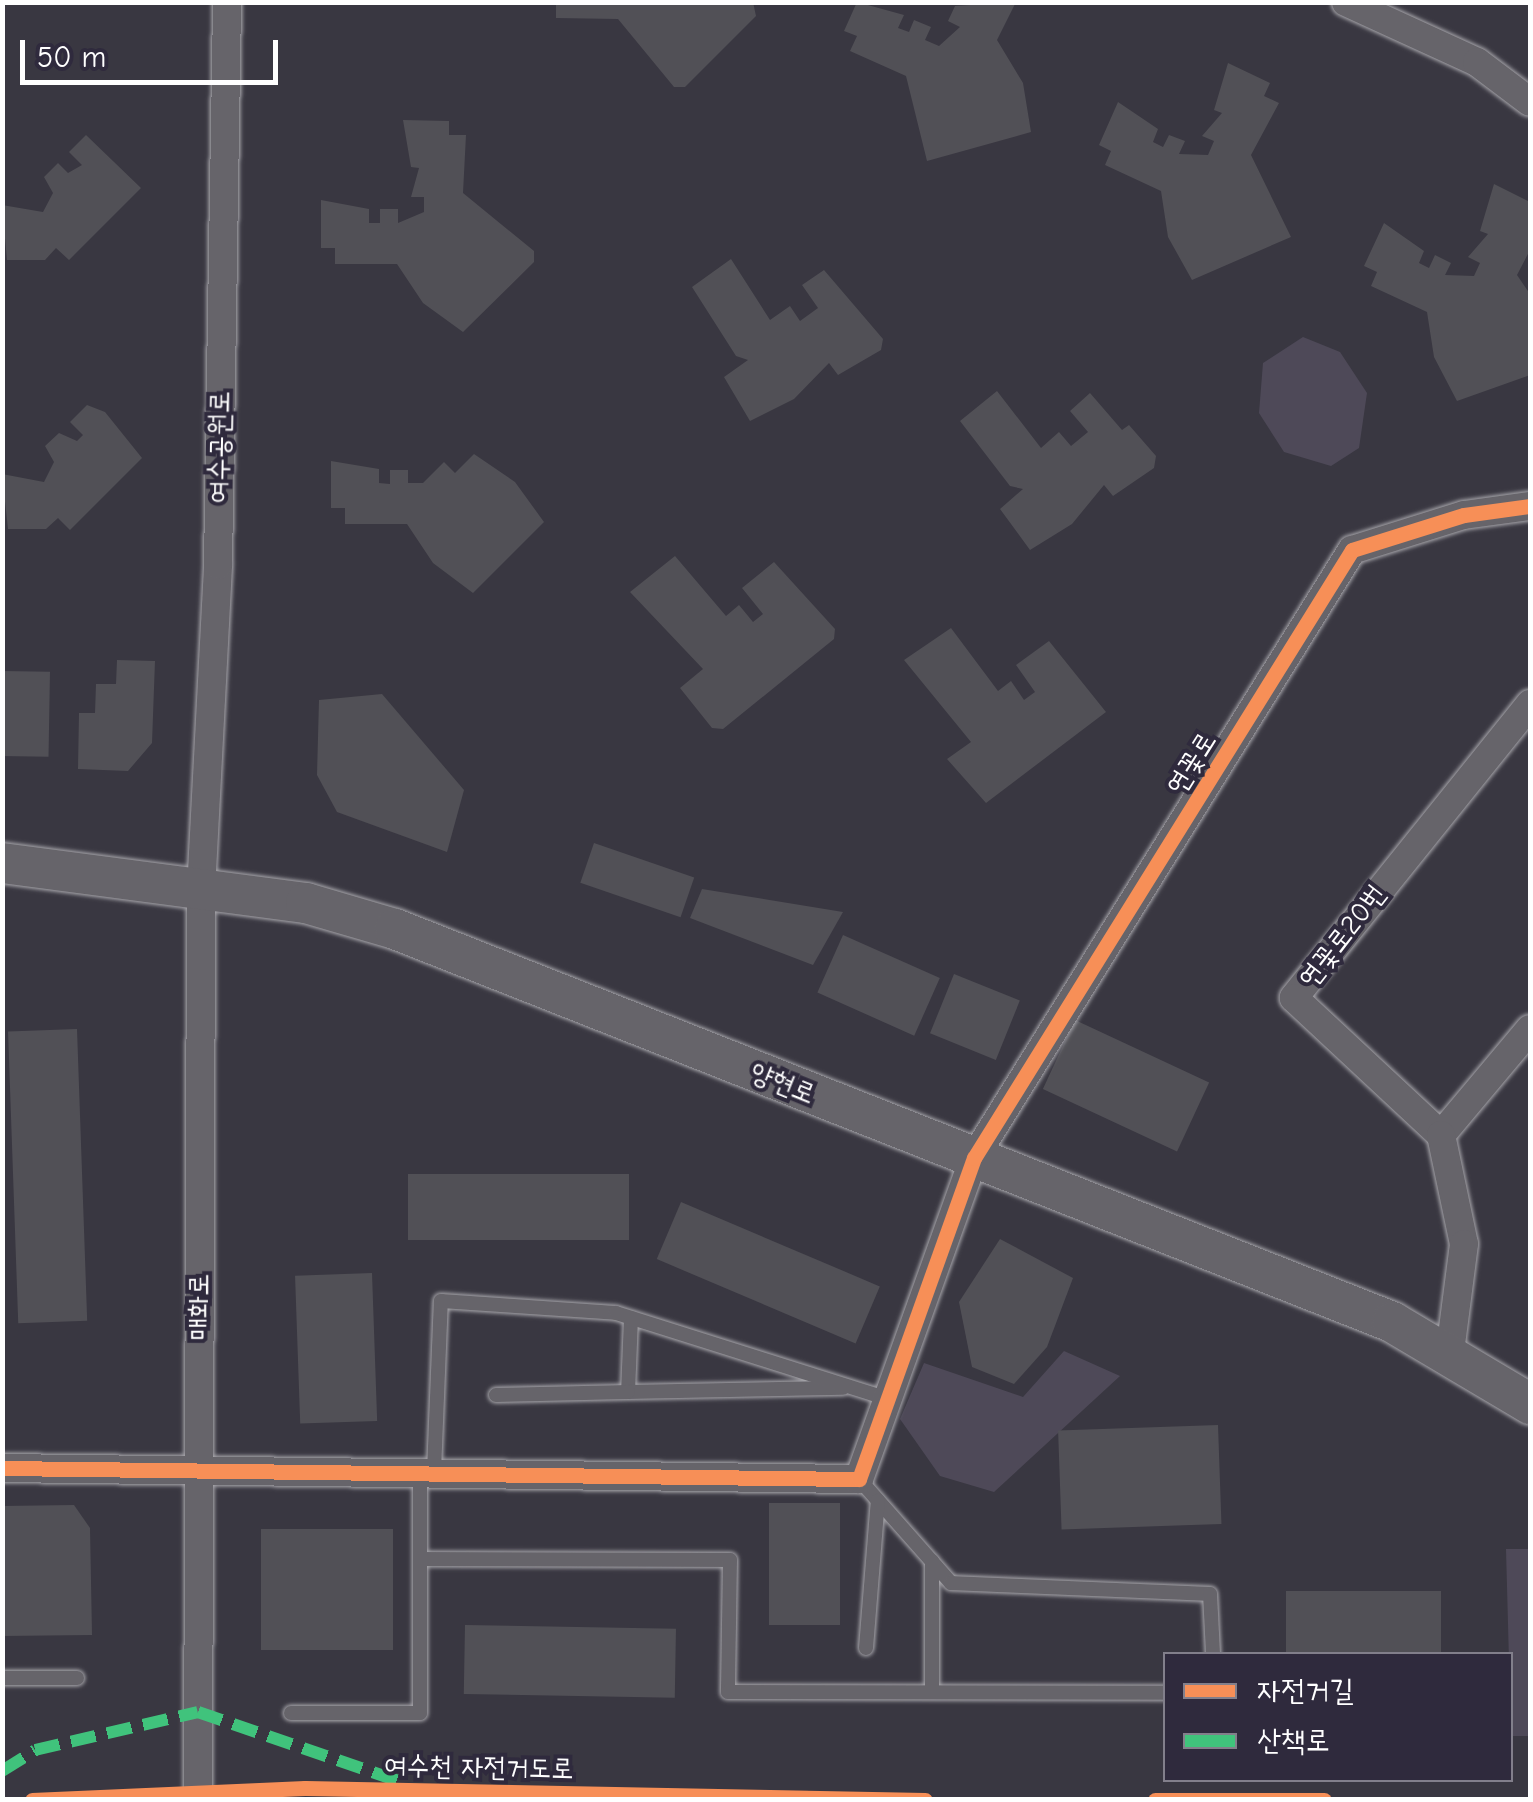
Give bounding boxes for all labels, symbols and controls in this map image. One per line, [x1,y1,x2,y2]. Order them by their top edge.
scale bar [25,20,282,82]
text: 50 m [37,40,106,75]
street label: 여수공원로 [201,390,237,504]
street label: 연꽃로 [1159,725,1223,801]
street label: 연꽃로20번 [1291,878,1393,994]
street label: 양현로 [745,1055,821,1111]
street label: 매화로 [182,1273,216,1341]
legend [1163,1652,1513,1782]
text: 자전거길 [1257,1673,1354,1708]
text: 산책로 [1257,1723,1329,1758]
street label: 여수천 자전거도로 [384,1749,574,1785]

